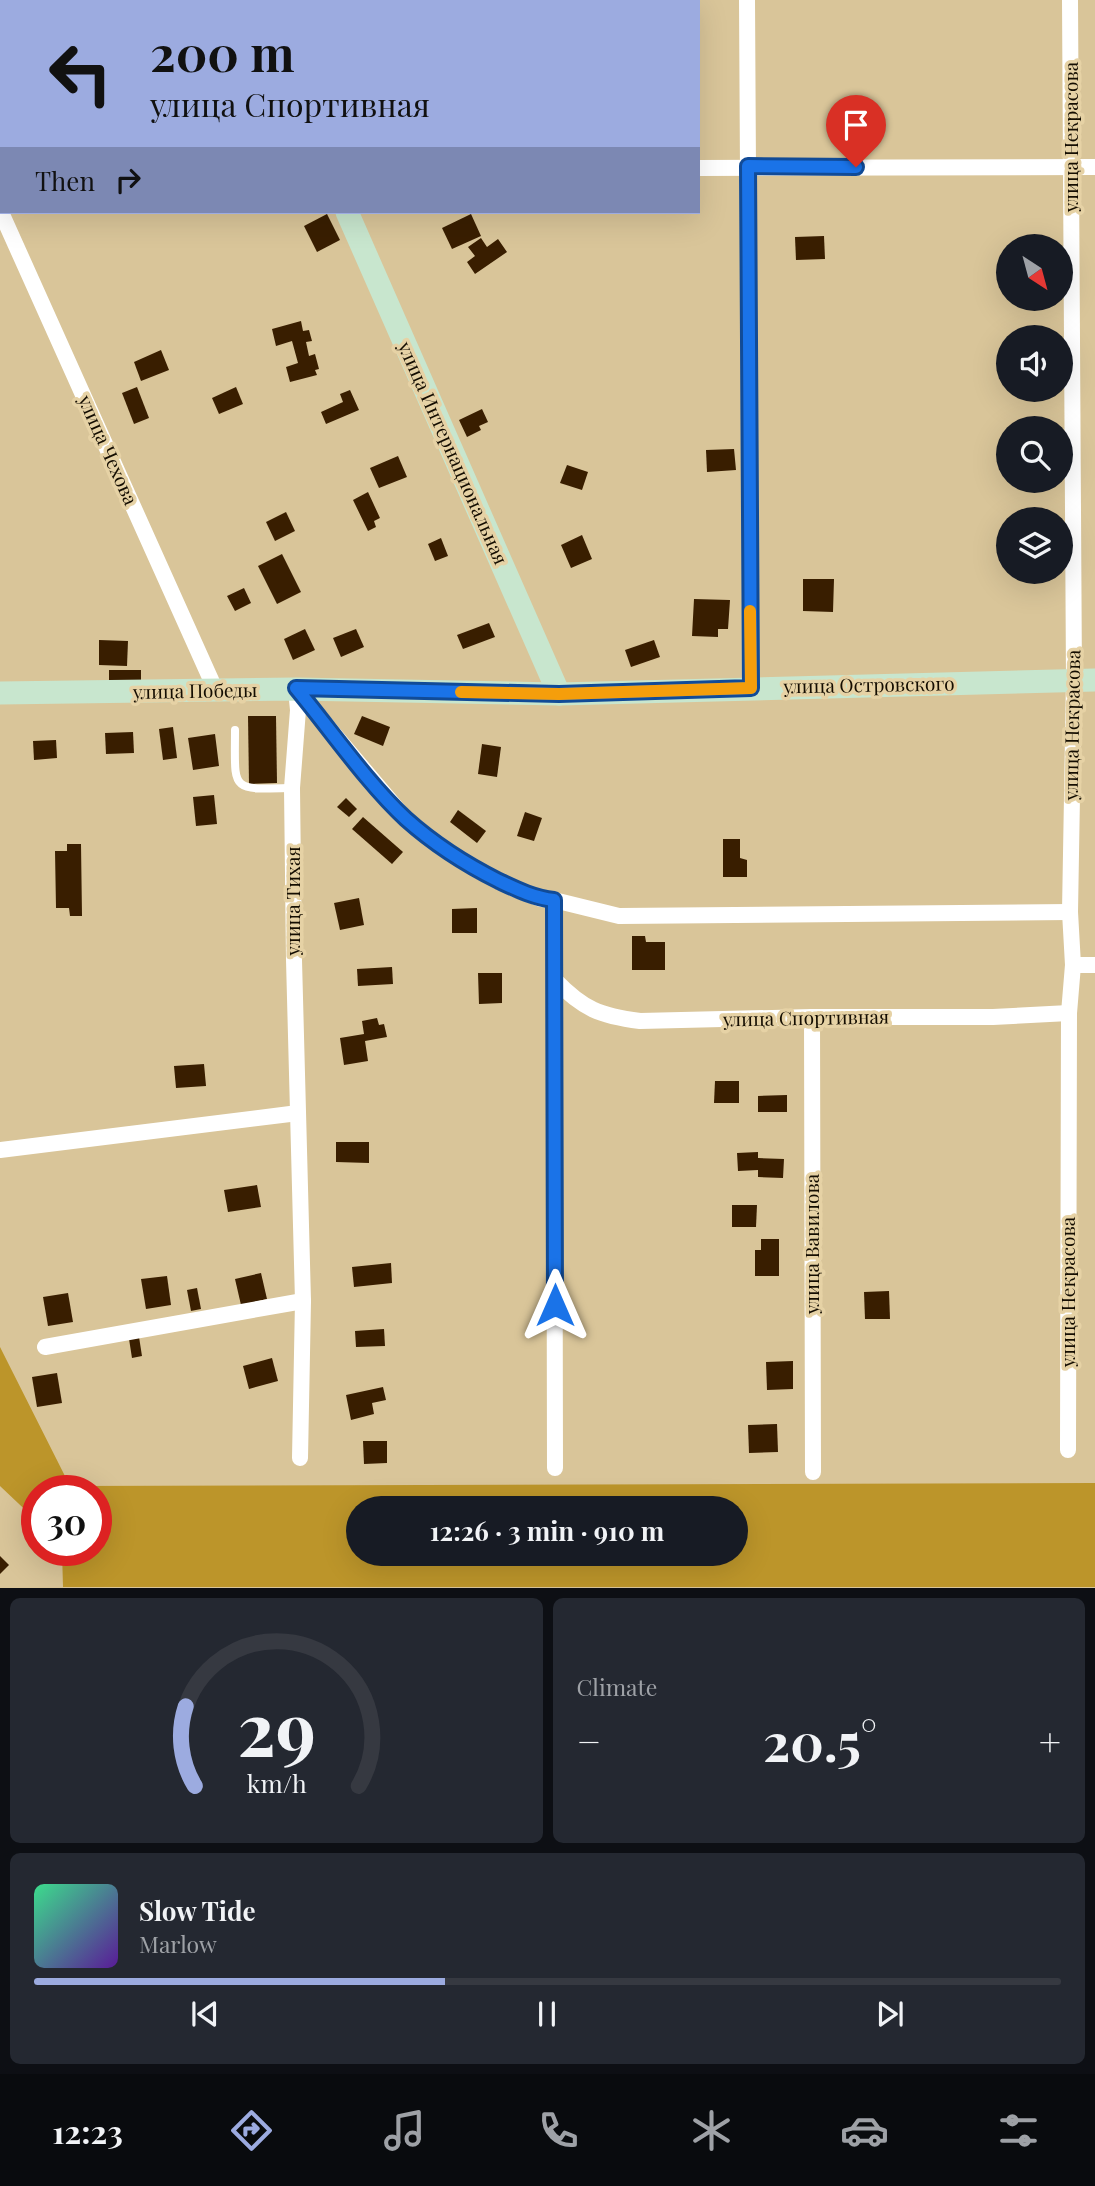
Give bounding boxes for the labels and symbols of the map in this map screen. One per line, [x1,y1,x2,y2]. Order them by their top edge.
street label: улица Некрасова [1057,61,1083,213]
pin [826,95,886,167]
north arrow [996,234,1073,312]
street label: улица Интернациональная [392,336,515,568]
street label: улица Чехова [73,390,145,509]
street label: улица Некрасова [1057,649,1085,801]
street label: улица Островского [782,670,955,699]
street label: улица Победы [132,676,257,704]
street label: улица Тихая [279,846,305,957]
street label: улица Спортивная [722,1003,889,1031]
street label: улица Вавилова [798,1173,824,1315]
street label: улица Некрасова [1054,1216,1080,1368]
position arrow [518,1268,592,1342]
speed limit sign: 30 [21,1475,112,1566]

